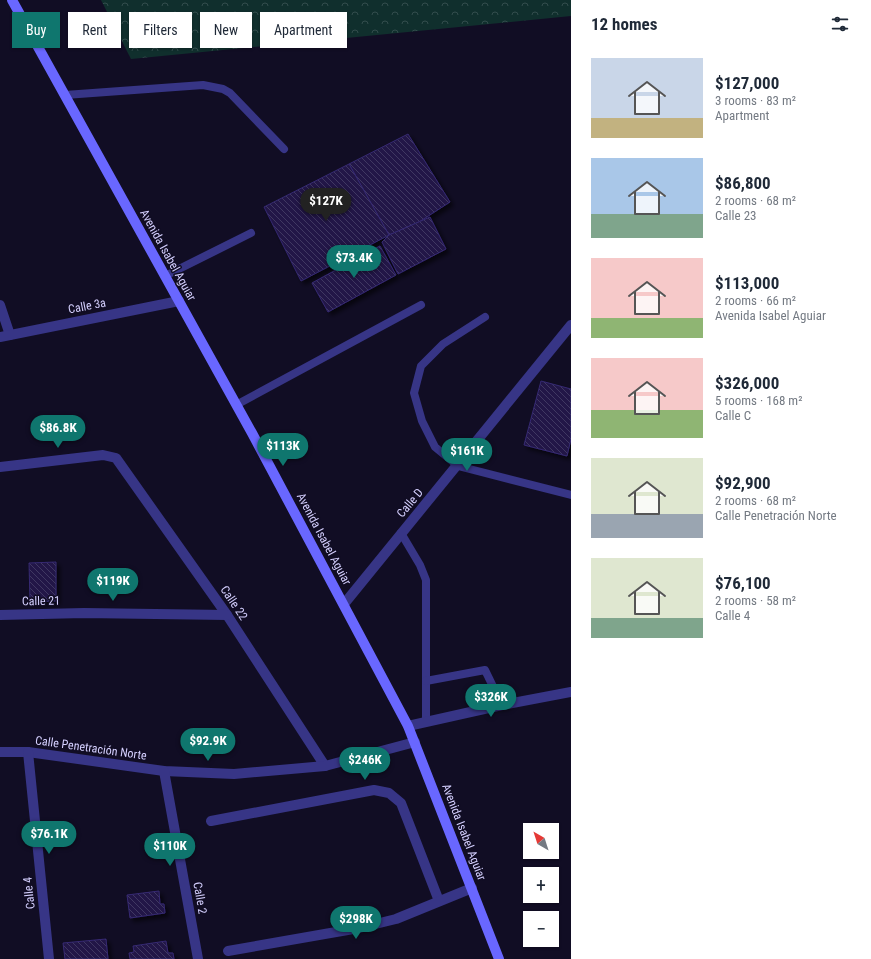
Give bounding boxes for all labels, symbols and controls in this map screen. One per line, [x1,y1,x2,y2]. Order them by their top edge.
chip: Buy [12,12,60,48]
chip: Rent [68,12,121,48]
chip: Filters [129,12,192,48]
chip: New [200,12,252,48]
chip: Apartment [260,12,347,48]
icon: filters [829,13,851,35]
text: 12 homes [591,14,657,34]
text: $127,000 [715,73,779,93]
icon: home [623,74,671,122]
text: 3 rooms · 83 m² [715,93,796,108]
text: Apartment [715,108,769,123]
text: $86,800 [715,173,771,193]
icon: home [623,174,671,222]
pin: $127K [298,188,354,222]
text: $127K [309,193,343,208]
text: 2 rooms · 68 m² [715,193,796,208]
street label: Avenida Isabel Aguiar [137,207,199,303]
text: Calle 23 [715,208,756,223]
pin: $73.4K [321,245,387,279]
text: $73.4K [335,250,373,265]
text: $113,000 [715,273,779,293]
icon: home [623,274,671,322]
text: 2 rooms · 66 m² [715,293,796,308]
street label: Calle 3a [67,295,107,317]
text: Avenida Isabel Aguiar [715,308,826,323]
text: $326,000 [715,373,779,393]
icon: home [623,374,671,422]
text: 5 rooms · 168 m² [715,393,802,408]
text: Calle C [715,408,751,423]
pin: $86.8K [25,415,91,449]
text: $86.8K [39,420,77,435]
pin: $113K [255,433,311,467]
text: $113K [266,438,300,453]
pin: $161K [439,438,495,472]
text: $161K [450,443,484,458]
text: $92,900 [715,473,771,493]
icon: home [623,474,671,522]
street label: Calle D [394,486,426,520]
street label: Avenida Isabel Aguiar [294,491,354,588]
text: 2 rooms · 68 m² [715,493,796,508]
text: Calle Penetración Norte [715,508,837,523]
pin: $119K [85,568,141,602]
text: $119K [96,573,130,588]
text: $76,100 [715,573,771,593]
icon: home [623,574,671,622]
street label: Calle 22 [217,583,251,623]
text: 2 rooms · 58 m² [715,593,796,608]
street label: Calle 21 [22,594,60,608]
text: Calle 4 [715,608,750,623]
pin: $326K [463,684,519,718]
text: $326K [474,689,508,704]
pin: $92.9K [175,728,241,762]
street label: Calle Penetración Norte [34,733,148,763]
text: $92.9K [189,733,227,748]
pin: $246K [337,747,393,781]
text: $246K [348,752,382,767]
street label: Avenida Isabel Aguiar [439,782,489,883]
pin: $76.1K [16,821,82,855]
north arrow [523,823,559,859]
map controls [523,823,559,947]
text: $76.1K [30,826,68,841]
pin: $110K [142,833,198,867]
text: $110K [153,838,187,853]
button: + [523,867,559,903]
street label: Calle 4 [20,876,38,910]
street label: Calle 2 [190,881,210,915]
pin: $298K [328,906,384,940]
text: $298K [339,911,373,926]
button: − [523,911,559,947]

